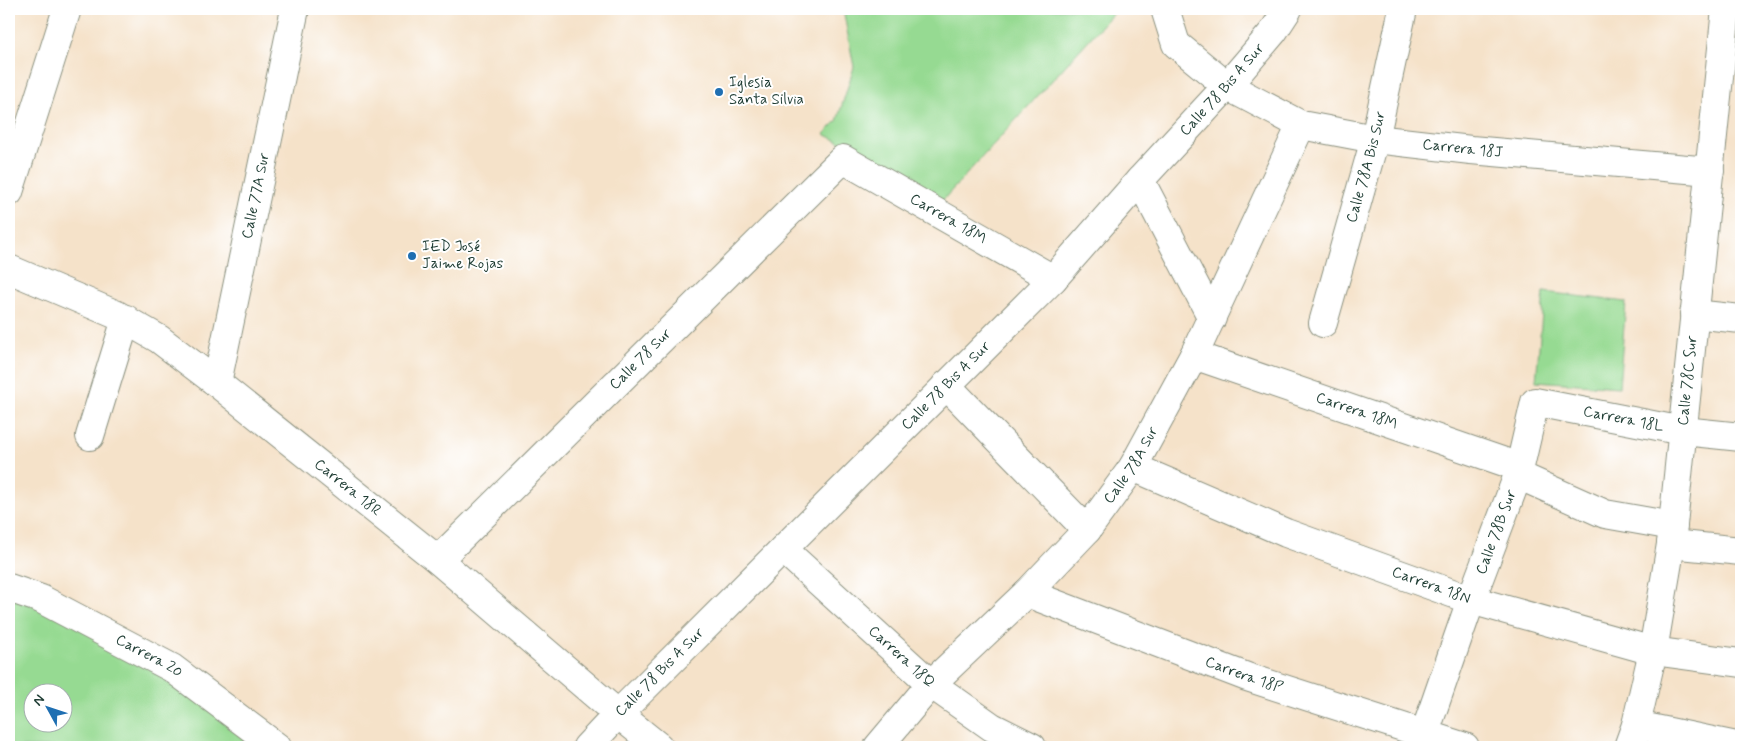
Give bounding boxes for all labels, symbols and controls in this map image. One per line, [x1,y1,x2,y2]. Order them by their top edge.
street label: Calle 78 Bis A Sur [1175,39,1270,141]
place label: Iglesia Santa Silvia [729,73,804,110]
marker: Iglesia Santa Silvia [713,86,725,98]
street label: Calle 78A Bis Sur [1342,109,1391,225]
street label: Carrera 18J [1421,135,1504,163]
street label: Calle 77A Sur [237,151,275,241]
street label: Carrera 18M [906,189,990,249]
place label: IED José Jaime Rojas [422,237,503,274]
marker: IED José Jaime Rojas [406,250,418,262]
street label: Calle 78 Sur [605,324,676,395]
street label: Calle 78C Sur [1673,335,1702,427]
street label: Calle 78 Bis A Sur [897,336,996,435]
street label: Carrera 18M [1313,388,1400,434]
street label: Carrera 18L [1581,402,1666,437]
street label: Calle 78A Sur [1099,423,1163,508]
street label: Carrera 18R [310,455,386,521]
street label: Calle 78B Sur [1471,487,1522,577]
street label: Carrera 18N [1389,562,1473,609]
street label: Carrera 18Q [864,621,939,692]
street label: Calle 78 Bis A Sur [611,623,709,721]
street label: Carrera 20 [112,630,187,682]
street label: Carrera 18P [1202,652,1285,698]
north arrow [22,684,72,734]
text: N [29,691,49,710]

